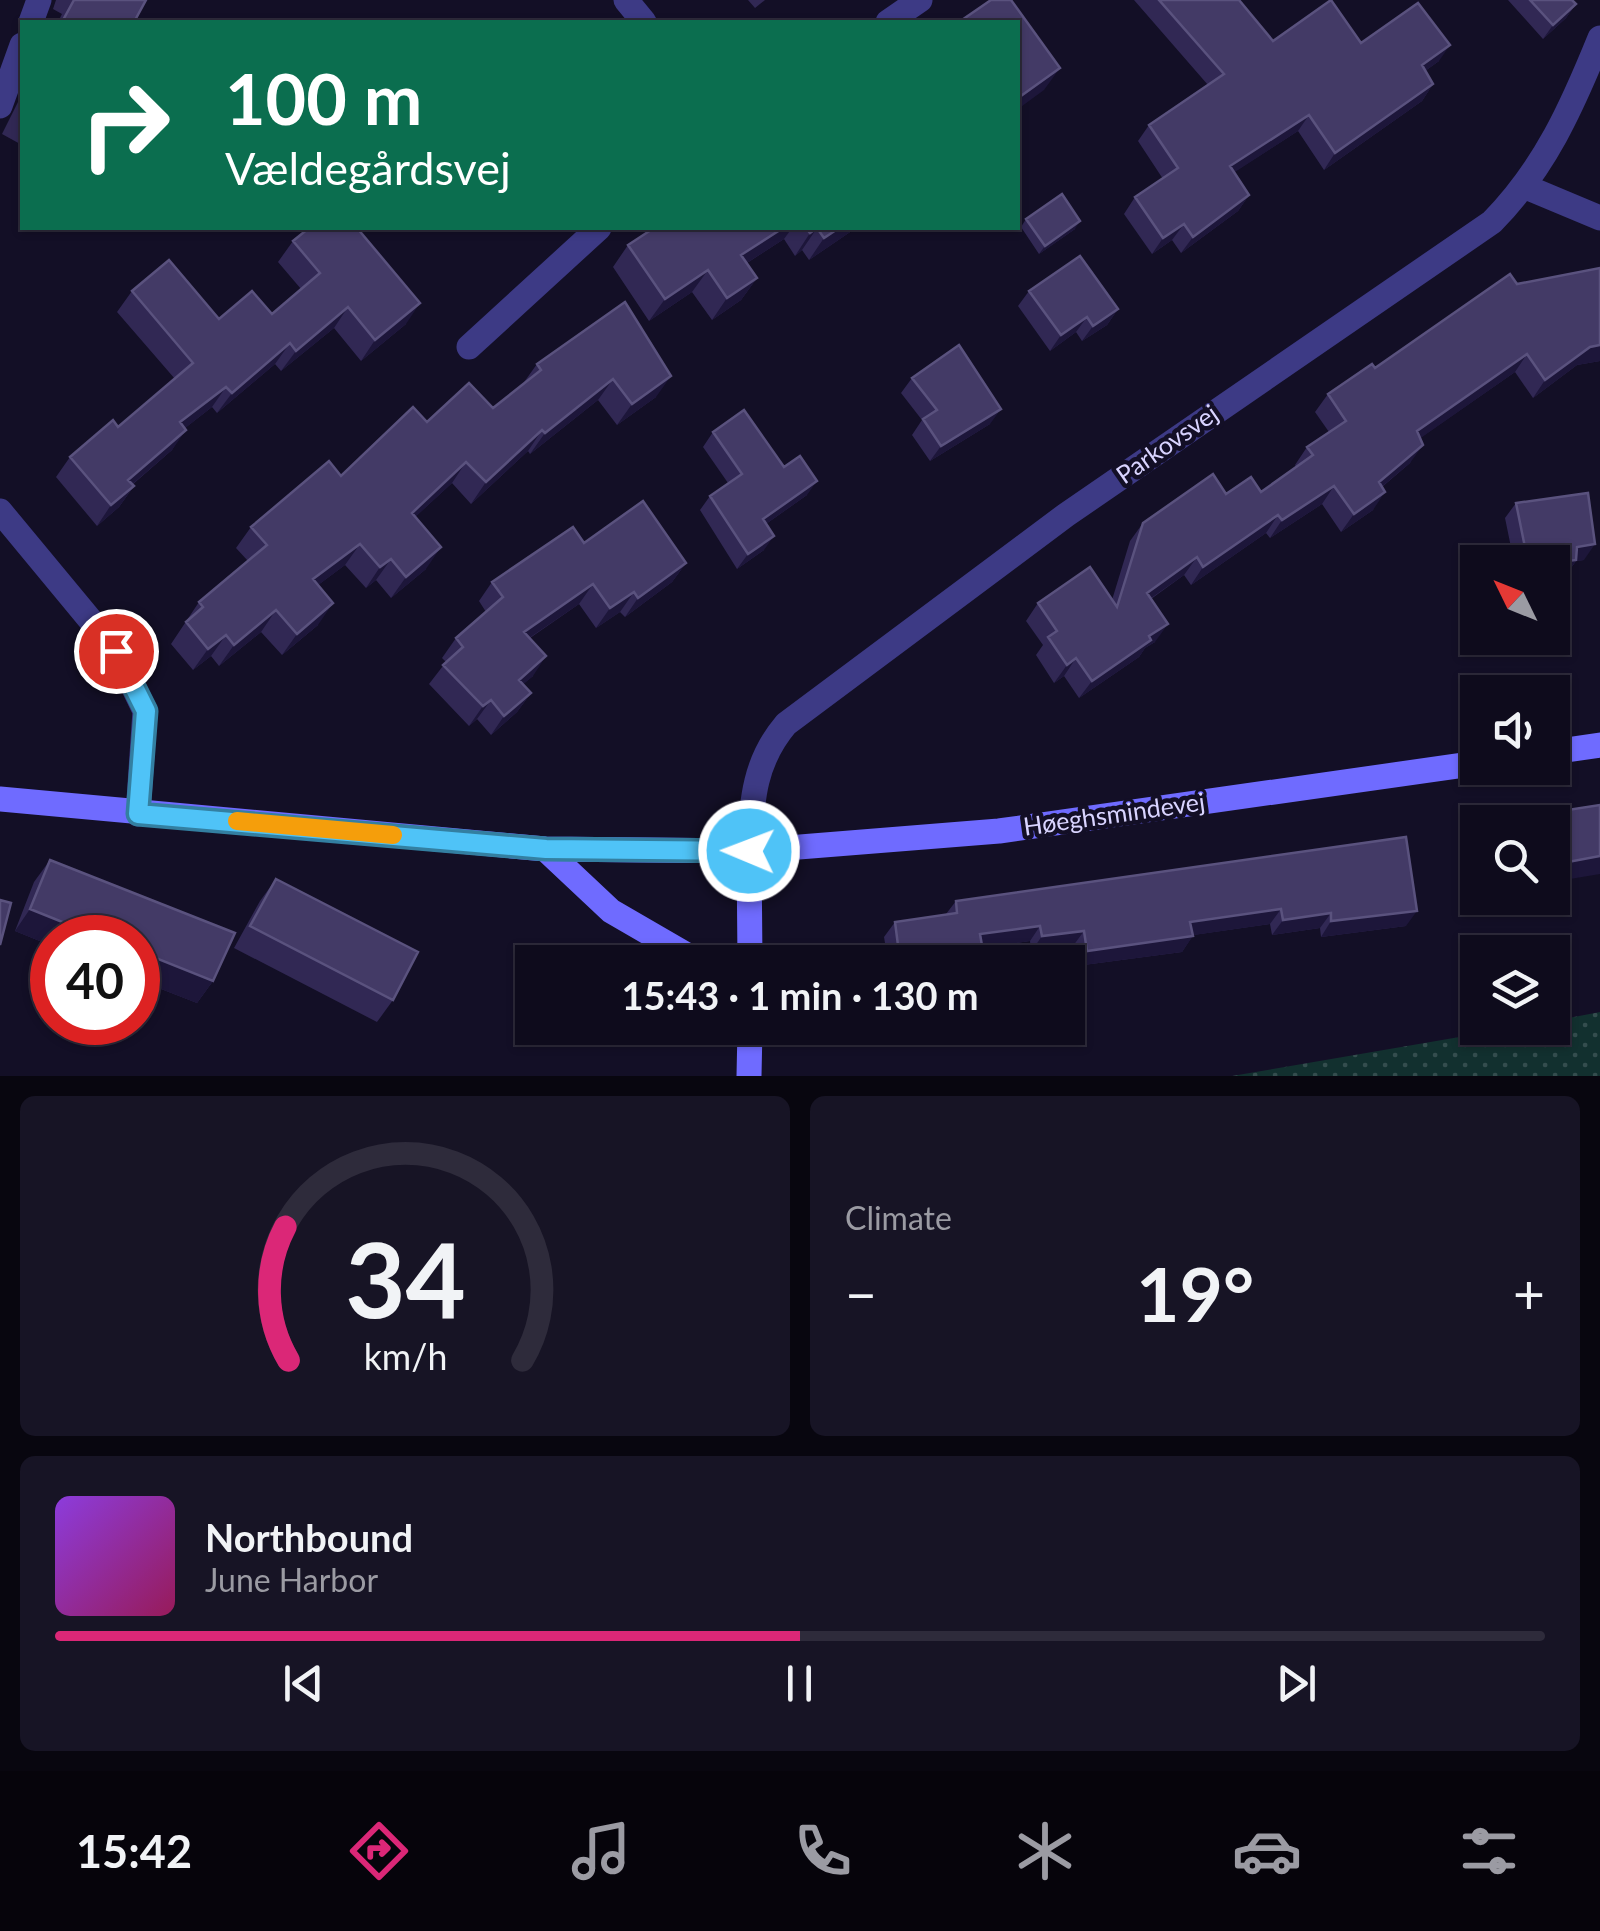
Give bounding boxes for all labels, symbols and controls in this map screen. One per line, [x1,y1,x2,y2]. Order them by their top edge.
text: 100 m [225,56,422,140]
icon: right [60,60,190,190]
text: Vældegårdsvej [225,141,511,195]
street label: Parkovsvej [1110,397,1223,489]
north arrow [1460,545,1570,655]
map controls [1460,545,1570,1045]
pin [74,609,159,694]
icon: arrive [89,624,144,679]
button: sound [1460,675,1570,785]
street label: Høeghsmindevej [1021,785,1207,841]
position arrow [697,799,801,903]
button: search [1460,805,1570,915]
speed limit sign: 40 [30,915,160,1045]
button: layers [1460,935,1570,1045]
text: 15:43 · 1 min · 130 m [621,972,979,1018]
text: Climate [845,1198,952,1237]
text: 34 [345,1215,465,1340]
text: 19° [1136,1248,1254,1338]
text: − [845,1260,877,1326]
text: + [1513,1260,1545,1326]
text: km/h [363,1335,447,1378]
text: Northbound [205,1514,413,1560]
text: June Harbor [205,1560,378,1599]
icon: previous [276,1656,331,1711]
icon: pause [772,1656,827,1711]
icon: next [1269,1656,1324,1711]
icon: directions [344,1816,414,1886]
icon: music [566,1816,636,1886]
icon: phone [788,1816,858,1886]
icon: climate [1010,1816,1080,1886]
icon: car [1232,1816,1302,1886]
icon: filters [1454,1816,1524,1886]
text: 15:42 [76,1824,192,1878]

